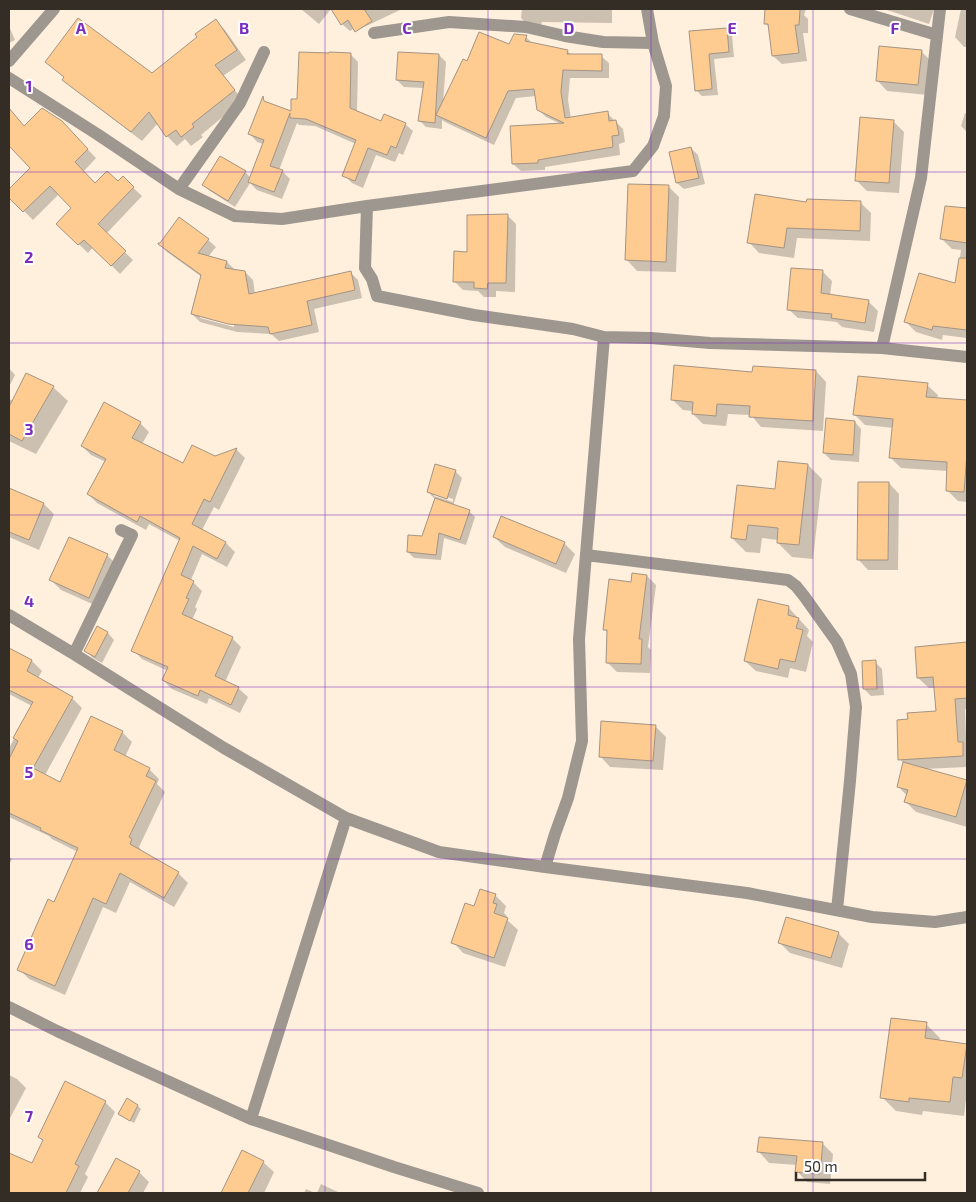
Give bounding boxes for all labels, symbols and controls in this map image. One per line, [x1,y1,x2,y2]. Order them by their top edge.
text: A [76,18,87,37]
text: B [239,18,249,37]
text: C [402,18,412,37]
text: D [564,18,575,37]
text: E [727,18,737,37]
text: F [891,18,900,37]
text: 1 [26,76,32,95]
text: 2 [24,247,34,266]
text: 3 [24,419,34,438]
text: 4 [24,591,34,610]
text: 5 [25,762,34,781]
text: 6 [24,934,34,953]
text: 7 [25,1106,34,1125]
scale bar [796,1150,925,1182]
text: 50 m [804,1157,838,1175]

